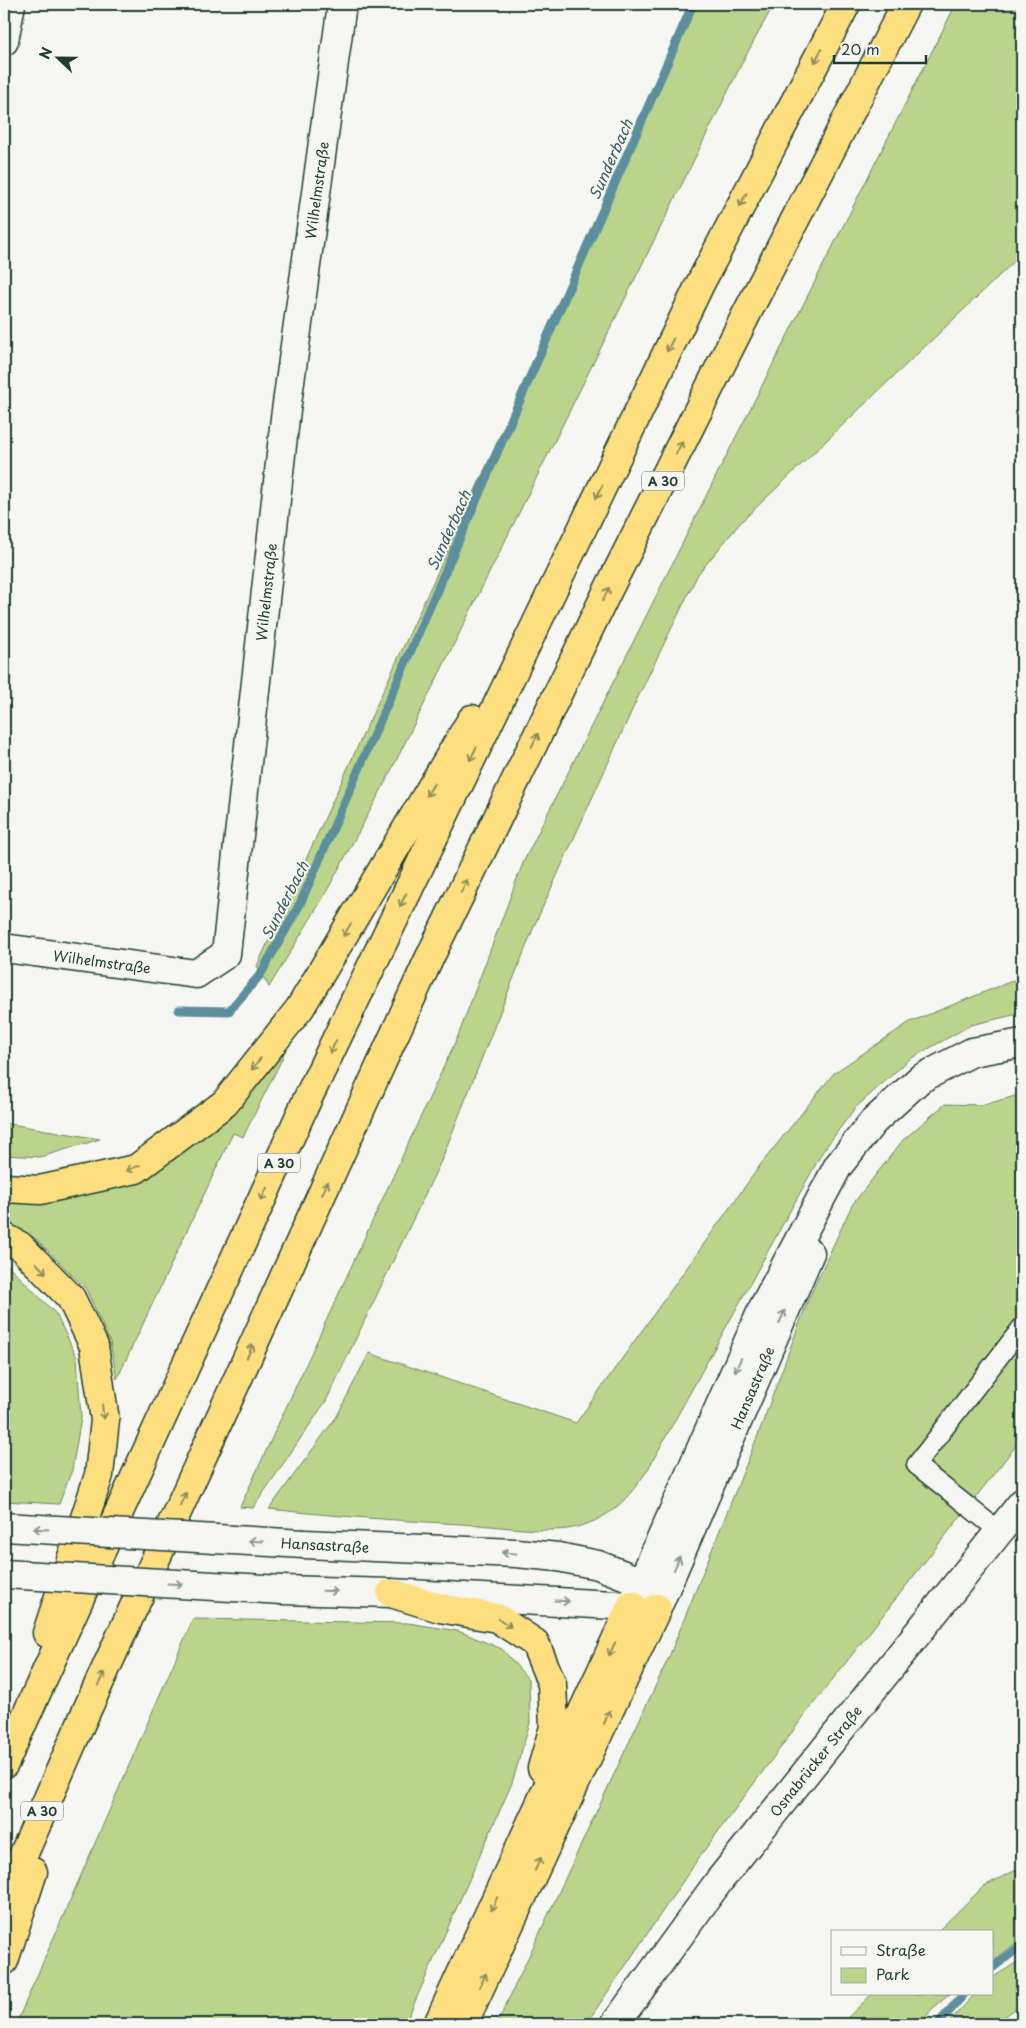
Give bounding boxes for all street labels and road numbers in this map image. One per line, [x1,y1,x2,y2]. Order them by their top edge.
street label: Wilhelmstraße [299,140,333,240]
road number: A 30 [642,472,684,491]
street label: Wilhelmstraße [250,542,282,642]
street label: Wilhelmstraße [52,944,152,978]
road number: A 30 [258,1154,300,1172]
street label: Hansastraße [725,1343,779,1432]
street label: Hansastraße [280,1532,370,1558]
street label: Osnabrücker Straße [764,1701,866,1821]
road number: A 30 [21,1802,63,1820]

